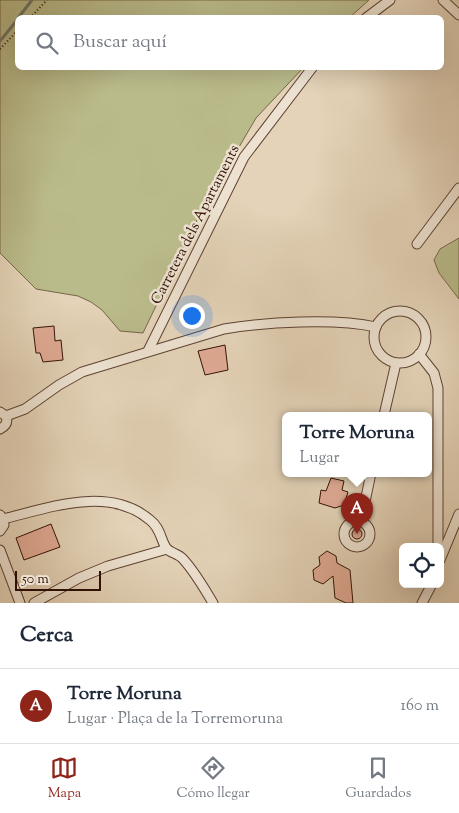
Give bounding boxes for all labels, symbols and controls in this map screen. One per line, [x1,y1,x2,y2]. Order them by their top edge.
search box [15,15,444,70]
icon: search [33,29,61,57]
text: Buscar aquí [73,29,167,56]
street label: Carretera dels Apartaments [147,141,246,309]
your location [179,303,205,329]
popup [282,412,432,477]
text: Torre Moruna [300,420,414,447]
text: Lugar [300,447,339,470]
pin: A [341,493,373,534]
map controls [399,543,444,588]
button: locate [399,543,444,588]
scale bar [15,568,101,591]
text: 50 m [22,570,49,590]
text: Cerca [20,621,73,651]
text: Torre Moruna [67,681,182,708]
text: A [30,695,43,718]
text: 160 m [401,695,439,718]
text: Lugar · Plaça de la Torremoruna [67,708,283,731]
tab: Mapa [48,754,81,804]
tab: Cómo llegar [177,754,250,804]
tab: Guardados [345,754,411,804]

